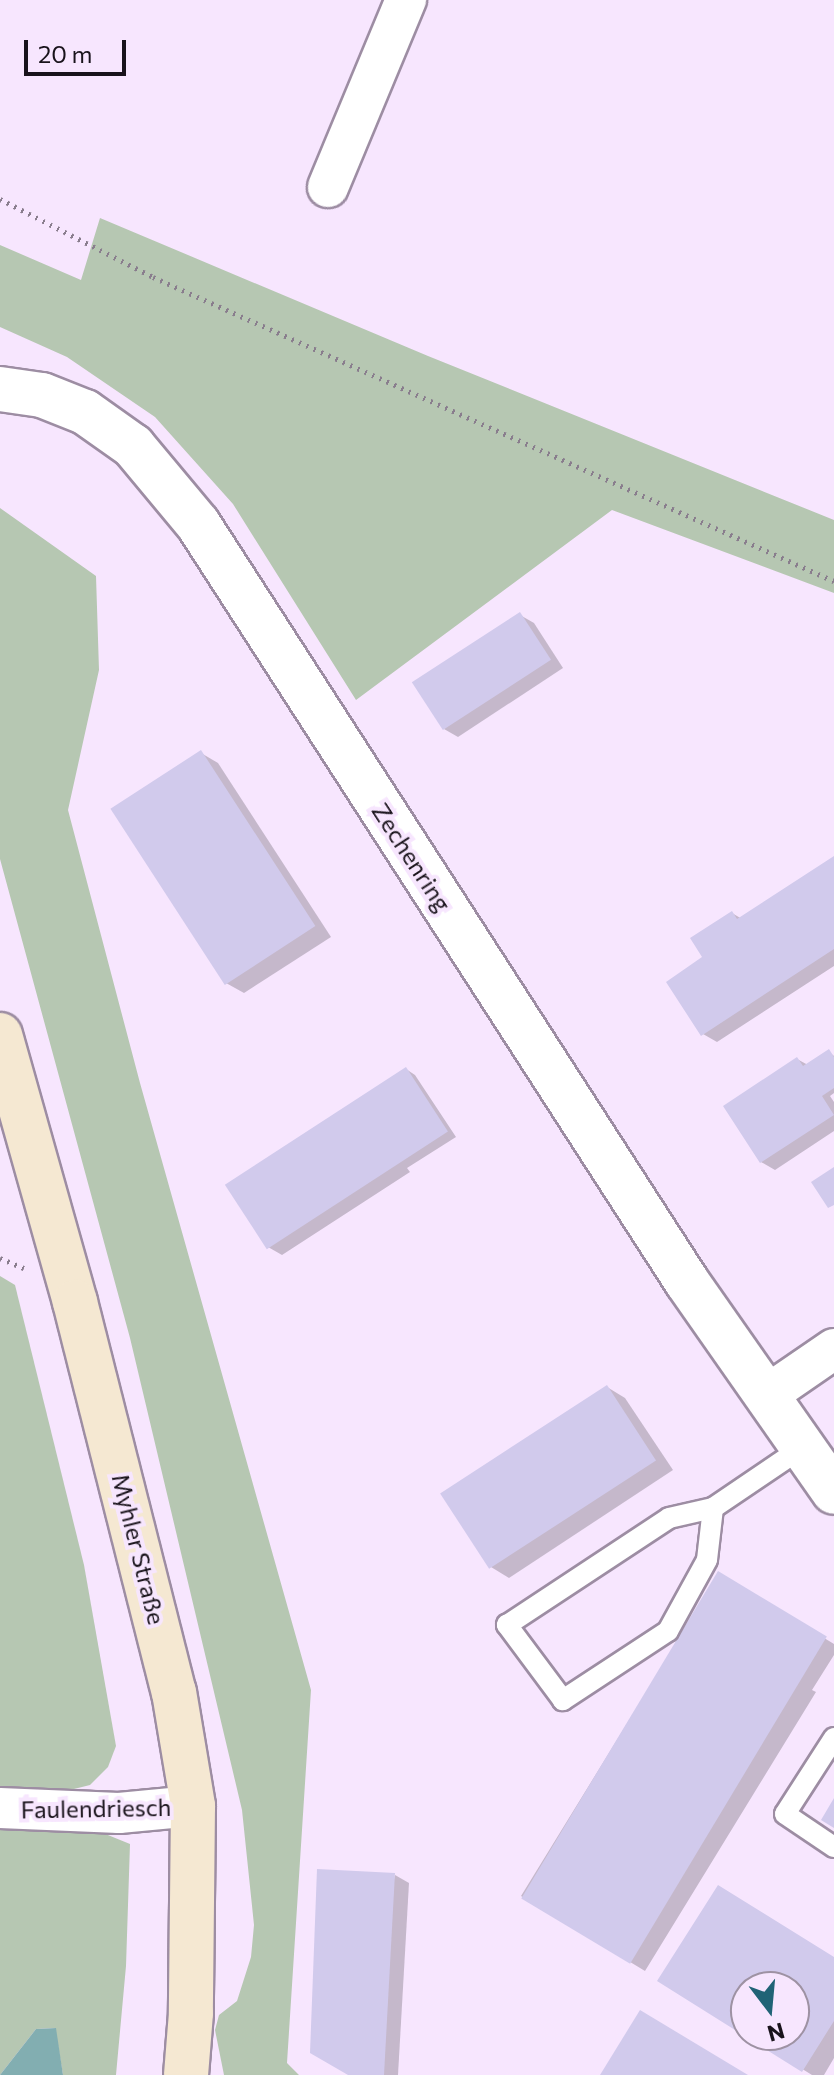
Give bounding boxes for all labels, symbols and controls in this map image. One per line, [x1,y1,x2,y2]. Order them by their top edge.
scale bar [28,24,130,74]
text: 20 m [38,39,92,68]
street label: Zechenring [366,797,458,917]
street label: Myhler Straße [106,1471,172,1627]
street label: Faulendriesch [20,1792,172,1824]
north arrow [730,1971,810,2051]
text: N [765,2017,788,2048]

